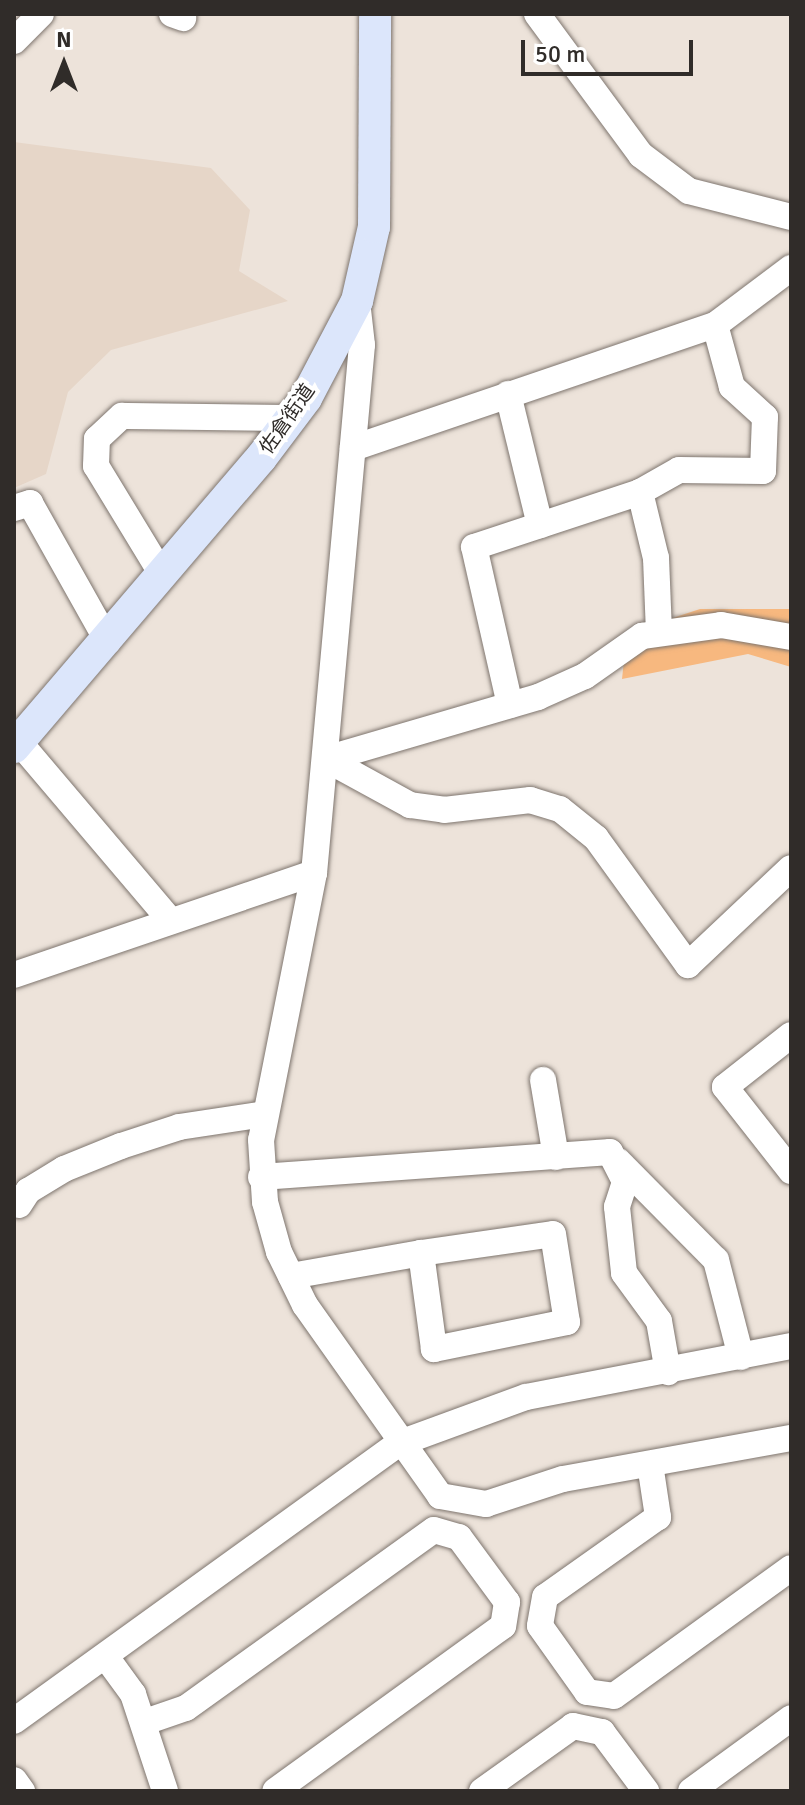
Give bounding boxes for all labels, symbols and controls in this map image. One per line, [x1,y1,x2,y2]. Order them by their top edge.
north arrow [24,24,104,104]
scale bar [525,24,697,74]
text: N [56,26,72,53]
text: 50 m [535,39,585,69]
street label: 佐倉街道 [254,379,320,459]

